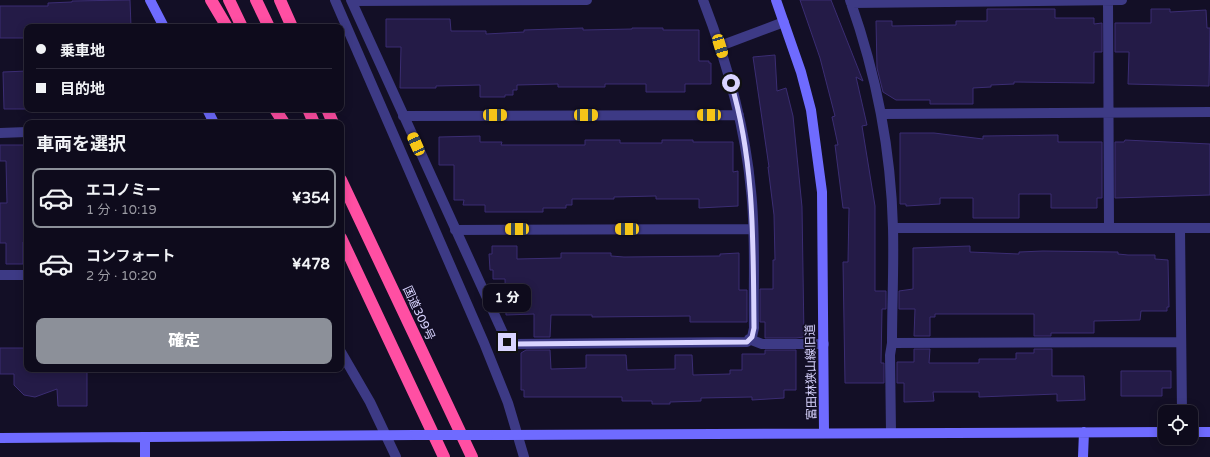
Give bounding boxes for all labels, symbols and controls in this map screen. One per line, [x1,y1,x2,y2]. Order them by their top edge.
car [711,33,729,59]
text: 乗車地 [60,42,105,60]
route start [722,74,740,92]
text: 目的地 [60,80,105,98]
car [483,109,507,121]
car [574,109,598,121]
car [697,109,721,121]
car [406,131,426,157]
text: 車両を選択 [36,133,126,155]
icon: car [38,180,74,216]
text: エコノミー [86,181,161,199]
text: ¥354 [292,189,330,207]
text: 1 分 · 10:19 [86,202,157,218]
car [505,223,529,235]
car [615,223,639,235]
icon: car [38,246,74,282]
text: コンフォート [86,247,176,265]
text: ¥478 [292,255,330,273]
text: 2 分 · 10:20 [86,268,157,284]
street label: 国道309号 [400,283,438,343]
callout: 1 分 [483,284,531,312]
text: 1 分 [495,290,519,306]
button: 確定 [36,318,332,364]
street label: 富田林狭山線旧道 [803,324,819,420]
route end [498,333,516,351]
map controls [1158,405,1198,445]
button: locate [1158,405,1198,445]

